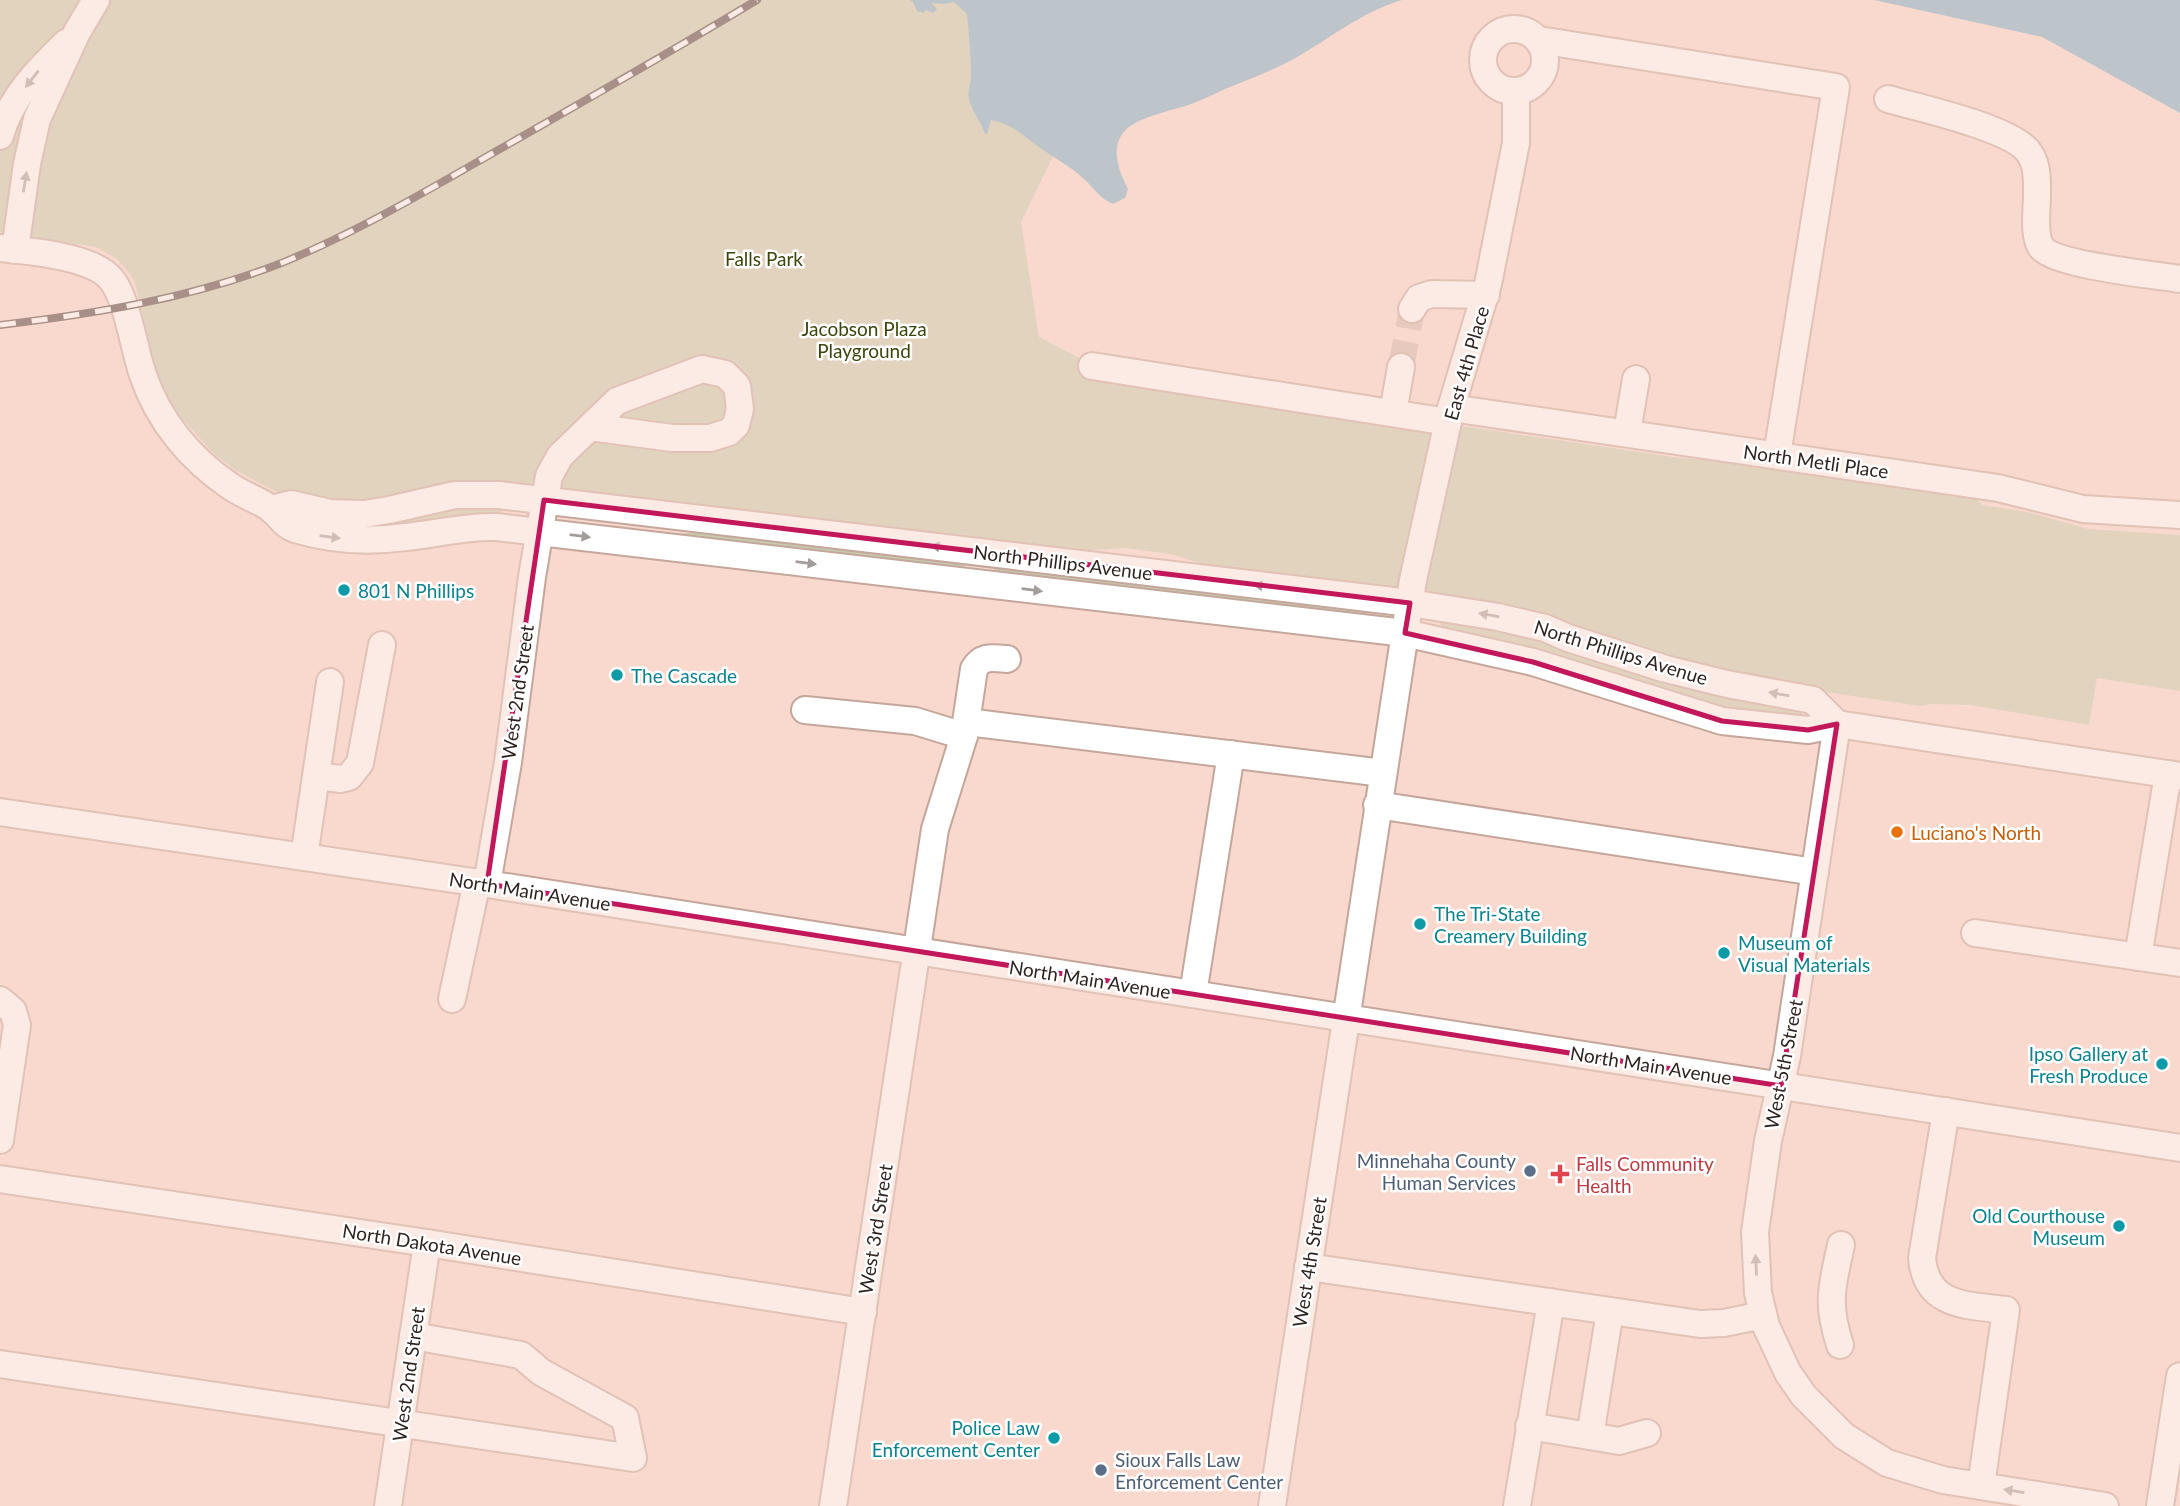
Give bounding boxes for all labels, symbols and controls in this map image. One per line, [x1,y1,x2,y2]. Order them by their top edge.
one-way arrow [24,70,39,88]
one-way arrow [20,171,31,193]
park label: Falls Park [725,247,803,270]
street label: East 4th Place [1439,303,1493,423]
park label: Jacobson Plaza Playground [801,317,927,362]
street label: North Metli Place [1742,439,1890,483]
one-way arrow [569,530,591,541]
one-way arrow [319,531,341,542]
street label: North Phillips Avenue [972,540,1154,584]
one-way arrow [930,542,952,553]
one-way arrow [795,558,817,569]
place label: 801 N Phillips [358,579,474,602]
one-way arrow [1253,580,1275,591]
marker: 801 N Phillips [336,582,352,598]
one-way arrow [1021,585,1043,596]
one-way arrow [1478,609,1500,620]
street label: North Phillips Avenue [1531,615,1711,689]
street label: West 2nd Street [496,623,538,761]
place label: The Cascade [631,664,737,687]
marker: The Cascade [609,667,625,683]
one-way arrow [1768,688,1790,699]
place label: Luciano's North [1911,821,2041,844]
marker: Luciano's North [1889,824,1905,840]
street label: North Main Avenue [448,867,612,915]
place label: The Tri-State Creamery Building [1434,902,1587,947]
marker: The Tri-State Creamery Building [1412,916,1428,932]
place label: Museum of Visual Materials [1738,931,1870,976]
marker: Museum of Visual Materials [1716,945,1732,961]
street label: North Main Avenue [1008,955,1172,1003]
street label: West 5th Street [1759,997,1807,1131]
street label: North Main Avenue [1569,1041,1733,1089]
place label: Ipso Gallery at Fresh Produce [2029,1042,2148,1087]
marker: Ipso Gallery at Fresh Produce [2154,1056,2170,1072]
place label: Minnehaha County Human Services [1357,1149,1516,1194]
place label: Falls Community Health [1576,1152,1714,1197]
street label: West 3rd Street [853,1162,897,1296]
marker: Minnehaha County Human Services [1522,1163,1538,1179]
marker: Falls Community Health [1550,1164,1570,1184]
street label: West 4th Street [1287,1195,1331,1329]
place label: Old Courthouse Museum [1972,1204,2105,1249]
street label: North Dakota Avenue [341,1218,523,1270]
marker: Old Courthouse Museum [2111,1218,2127,1234]
one-way arrow [1751,1254,1762,1276]
street label: West 2nd Street [387,1305,429,1443]
place label: Police Law Enforcement Center [872,1416,1040,1461]
marker: Police Law Enforcement Center [1046,1430,1062,1446]
place label: Sioux Falls Law Enforcement Center [1115,1448,1283,1493]
marker: Sioux Falls Law Enforcement Center [1093,1462,1109,1478]
one-way arrow [2003,1485,2025,1496]

